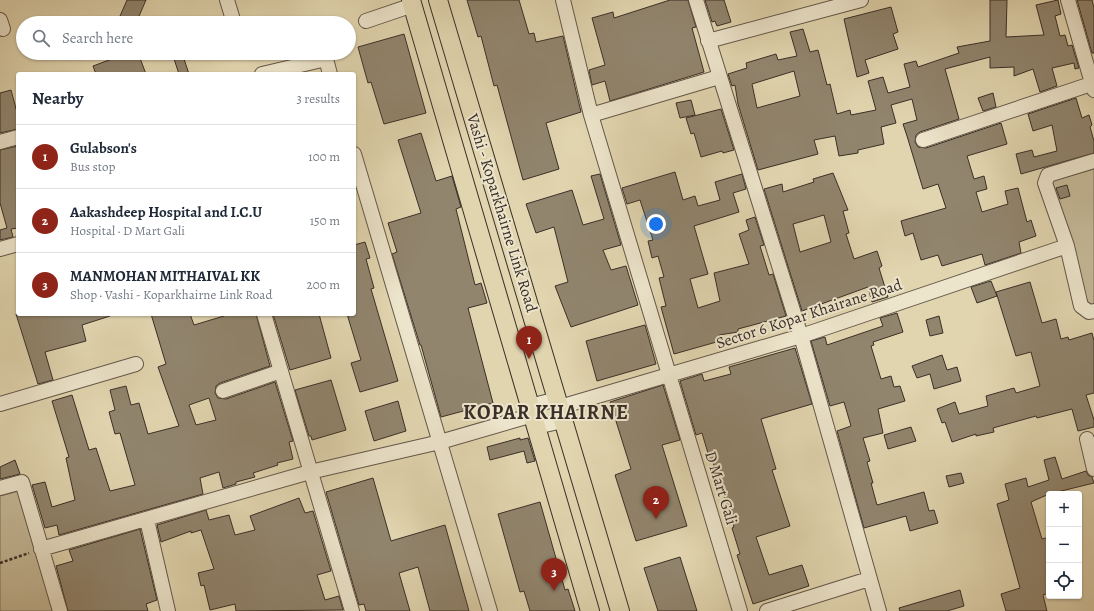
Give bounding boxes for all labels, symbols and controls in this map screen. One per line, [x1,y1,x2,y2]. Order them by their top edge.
search box [16,16,356,60]
icon: search [30,27,52,49]
text: Search here [62,28,133,48]
text: Nearby [32,87,83,110]
text: 3 results [296,90,340,107]
street label: Vashi - Koparkhairne Link Road [461,110,543,315]
text: Gulabson's [70,138,137,158]
text: 1 [43,148,47,165]
text: 100 m [308,148,340,165]
text: Bus stop [70,158,115,175]
text: Aakashdeep Hospital and I.C.U [70,202,262,222]
text: 2 [42,212,48,229]
text: 150 m [310,212,340,229]
your location [646,214,666,234]
text: Hospital · D Mart Gali [70,222,185,239]
text: MANMOHAN MITHAIVAL KK [70,266,260,286]
street label: Sector 6 Kopar Khairane Road [713,273,905,354]
text: 3 [42,276,48,293]
text: 200 m [307,276,340,293]
text: Shop · Vashi - Koparkhairne Link Road [70,286,272,303]
pin: 1 [516,326,542,359]
district label: KOPAR KHAIRNE [463,399,629,426]
street label: D Mart Gali [699,448,743,528]
pin: 2 [643,486,669,519]
map controls [1046,491,1082,599]
button: + [1046,491,1082,527]
button: − [1046,527,1082,563]
pin: 3 [541,558,567,591]
button: locate [1046,563,1082,599]

